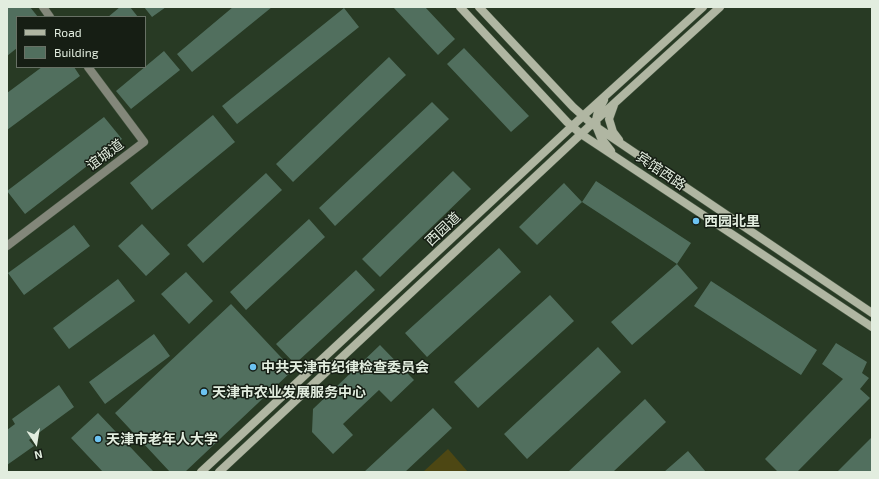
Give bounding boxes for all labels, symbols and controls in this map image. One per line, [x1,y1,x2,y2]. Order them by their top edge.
legend [16,16,146,68]
text: Road [54,25,82,39]
text: Building [54,45,98,59]
street label: 谊城道 [83,136,127,174]
street label: 宾馆西路 [633,148,689,194]
street label: 西园道 [422,209,464,249]
place label: 西园北里 [704,213,760,229]
marker: 西园北里 [691,216,701,226]
place label: 中共天津市纪律检查委员会 [261,359,429,375]
marker: 中共天津市纪律检查委员会 [248,362,258,372]
place label: 天津市农业发展服务中心 [212,384,366,400]
marker: 天津市农业发展服务中心 [199,387,209,397]
north arrow [16,423,56,463]
place label: 天津市老年人大学 [106,431,218,447]
marker: 天津市老年人大学 [93,434,103,444]
text: N [33,448,44,462]

